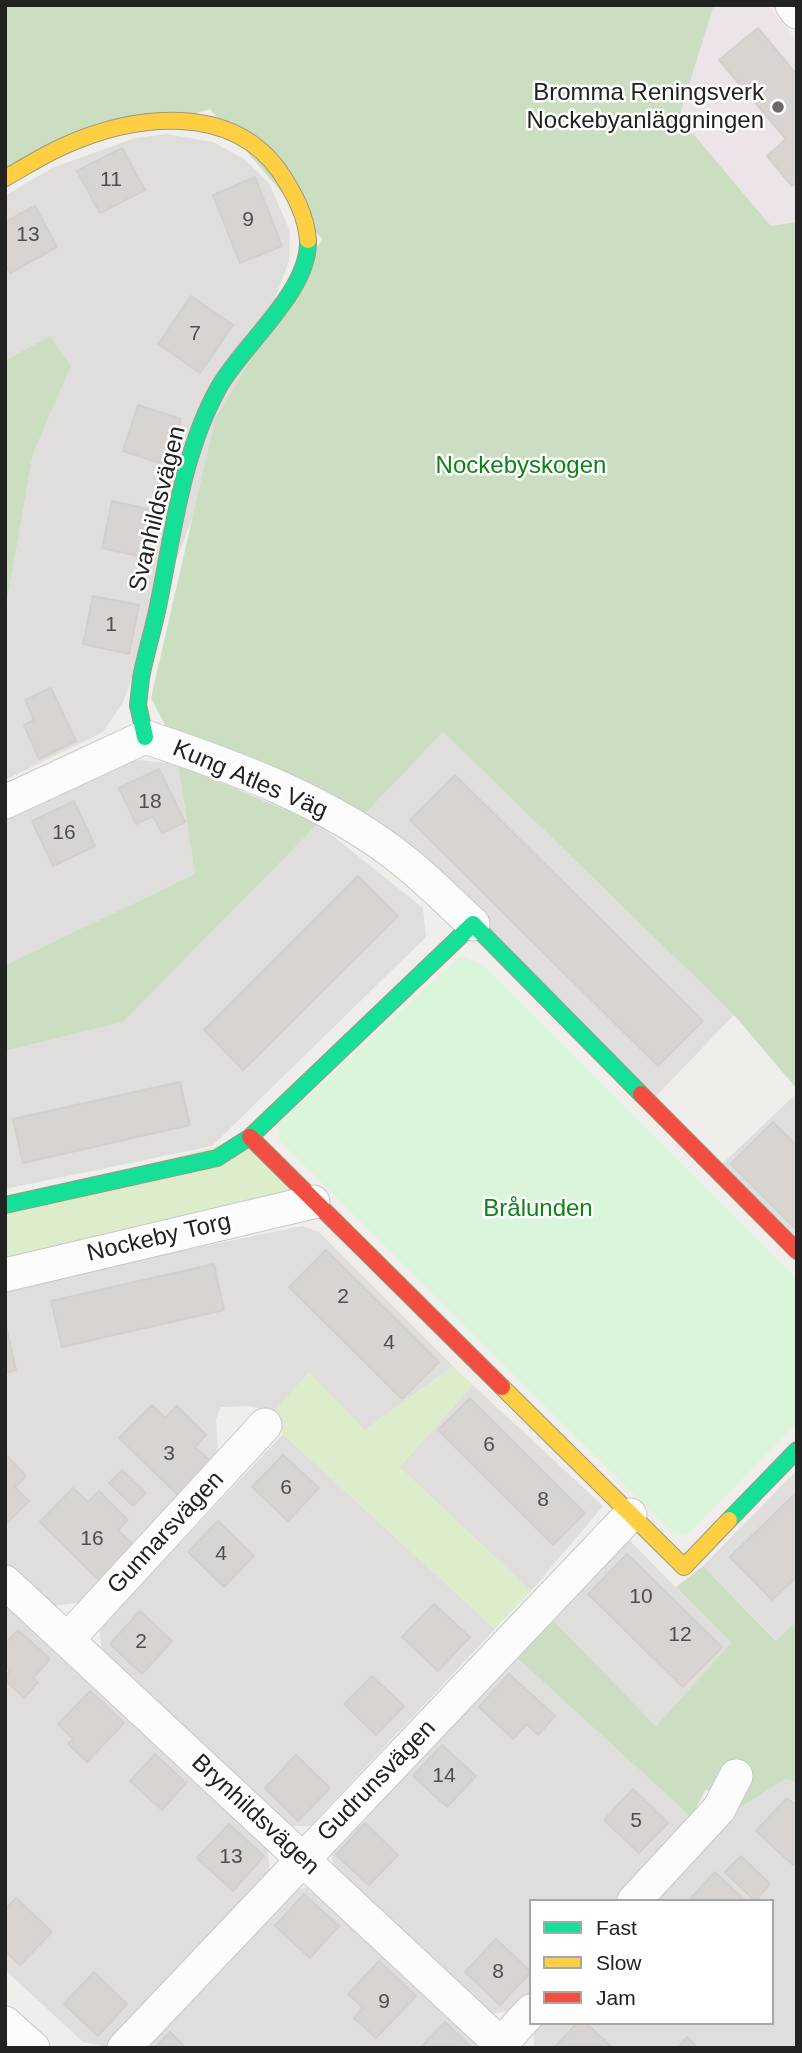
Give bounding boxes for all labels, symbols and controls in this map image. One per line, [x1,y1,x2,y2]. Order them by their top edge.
place label: Bromma Reningsverk Nockebyanläggningen [526,79,764,135]
marker: Bromma Reningsverk Nockebyanläggningen [770,99,786,115]
house number: 11 [100,167,122,193]
house number: 9 [242,207,254,233]
house number: 13 [16,222,40,248]
house number: 7 [189,321,201,347]
street label: Svanhildsvägen [124,423,192,595]
park label: Nockebyskogen [436,452,606,480]
house number: 1 [105,612,117,638]
street label: Kung Atles Väg [168,734,332,826]
house number: 18 [138,789,162,815]
house number: 16 [52,820,76,846]
park label: Brålunden [483,1195,593,1223]
street label: Nockeby Torg [84,1207,234,1269]
house number: 2 [337,1284,349,1310]
house number: 4 [383,1330,395,1356]
house number: 6 [483,1432,495,1458]
house number: 3 [163,1441,175,1467]
street label: Gunnarsvägen [102,1466,230,1600]
house number: 6 [280,1475,292,1501]
house number: 8 [537,1487,549,1513]
house number: 16 [80,1526,104,1552]
house number: 4 [215,1541,227,1567]
house number: 10 [629,1584,653,1610]
house number: 12 [668,1622,692,1648]
house number: 2 [135,1629,147,1655]
street label: Gudrunsvägen [312,1714,442,1848]
street label: Brynhildsvägen [185,1749,325,1881]
house number: 14 [432,1763,456,1789]
house number: 5 [630,1808,642,1834]
house number: 13 [219,1844,243,1870]
legend [529,1899,774,2025]
text: Fast [596,1916,637,1939]
text: Slow [596,1951,642,1974]
house number: 8 [492,1959,504,1985]
text: Jam [596,1986,636,2009]
house number: 9 [378,1989,390,2015]

